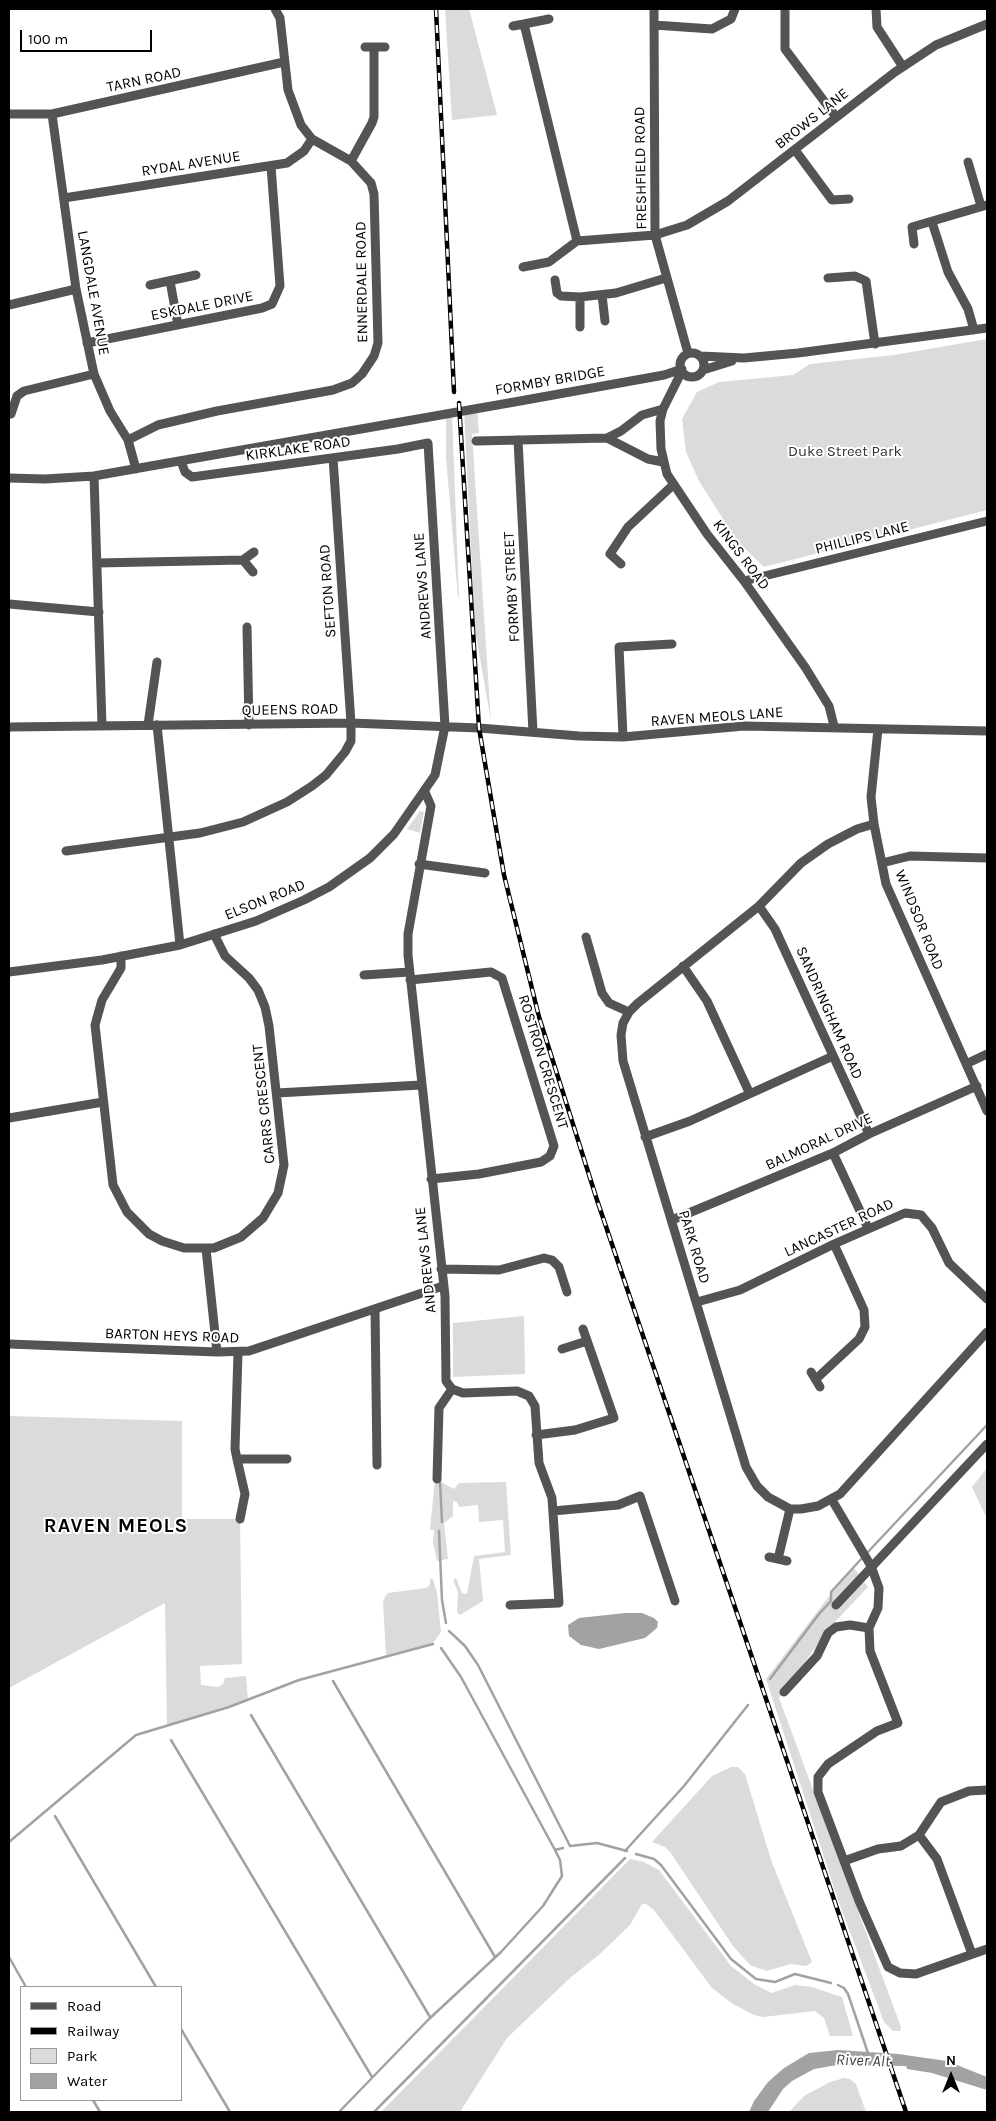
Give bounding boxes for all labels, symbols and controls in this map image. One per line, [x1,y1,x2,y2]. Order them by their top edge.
scale bar [22,20,155,52]
text: 100 m [28,30,68,48]
street label: TARN ROAD [105,63,183,97]
street label: BROWS LANE [772,85,852,153]
street label: FRESHFIELD ROAD [631,106,651,230]
street label: RYDAL AVENUE [140,147,242,181]
street label: ENNERDALE ROAD [352,221,372,343]
street label: LANGDALE AVENUE [73,229,113,357]
street label: ESKDALE DRIVE [149,287,255,325]
street label: FORMBY BRIDGE [494,362,606,400]
street label: KIRKLAKE ROAD [244,433,352,465]
park label: Duke Street Park [788,443,902,461]
street label: KINGS ROAD [709,516,773,594]
street label: PHILLIPS LANE [813,518,911,558]
street label: FORMBY STREET [500,531,524,643]
street label: ANDREWS LANE [410,532,436,640]
street label: SEFTON ROAD [316,544,340,638]
street label: QUEENS ROAD [241,700,339,720]
street label: RAVEN MEOLS LANE [650,703,784,731]
street label: WINDSOR ROAD [891,867,947,973]
street label: ELSON ROAD [222,876,308,924]
street label: SANDRINGHAM ROAD [792,944,866,1082]
street label: ROSTRON CRESCENT [514,993,572,1131]
street label: CARRS CRESCENT [249,1043,279,1165]
street label: BALMORAL DRIVE [763,1109,875,1175]
street label: LANCASTER ROAD [781,1195,897,1261]
street label: ANDREWS LANE [411,1206,441,1314]
street label: PARK ROAD [674,1208,714,1286]
street label: BARTON HEYS ROAD [105,1325,239,1347]
district label: RAVEN MEOLS [42,1514,190,1538]
legend [20,1986,182,2101]
text: Road [67,1997,102,2015]
text: Railway [67,2022,119,2040]
text: Park [67,2047,97,2065]
water label: River Alt [835,2050,891,2072]
north arrow [926,2051,976,2101]
text: N [946,2052,956,2069]
text: Water [67,2072,107,2090]

